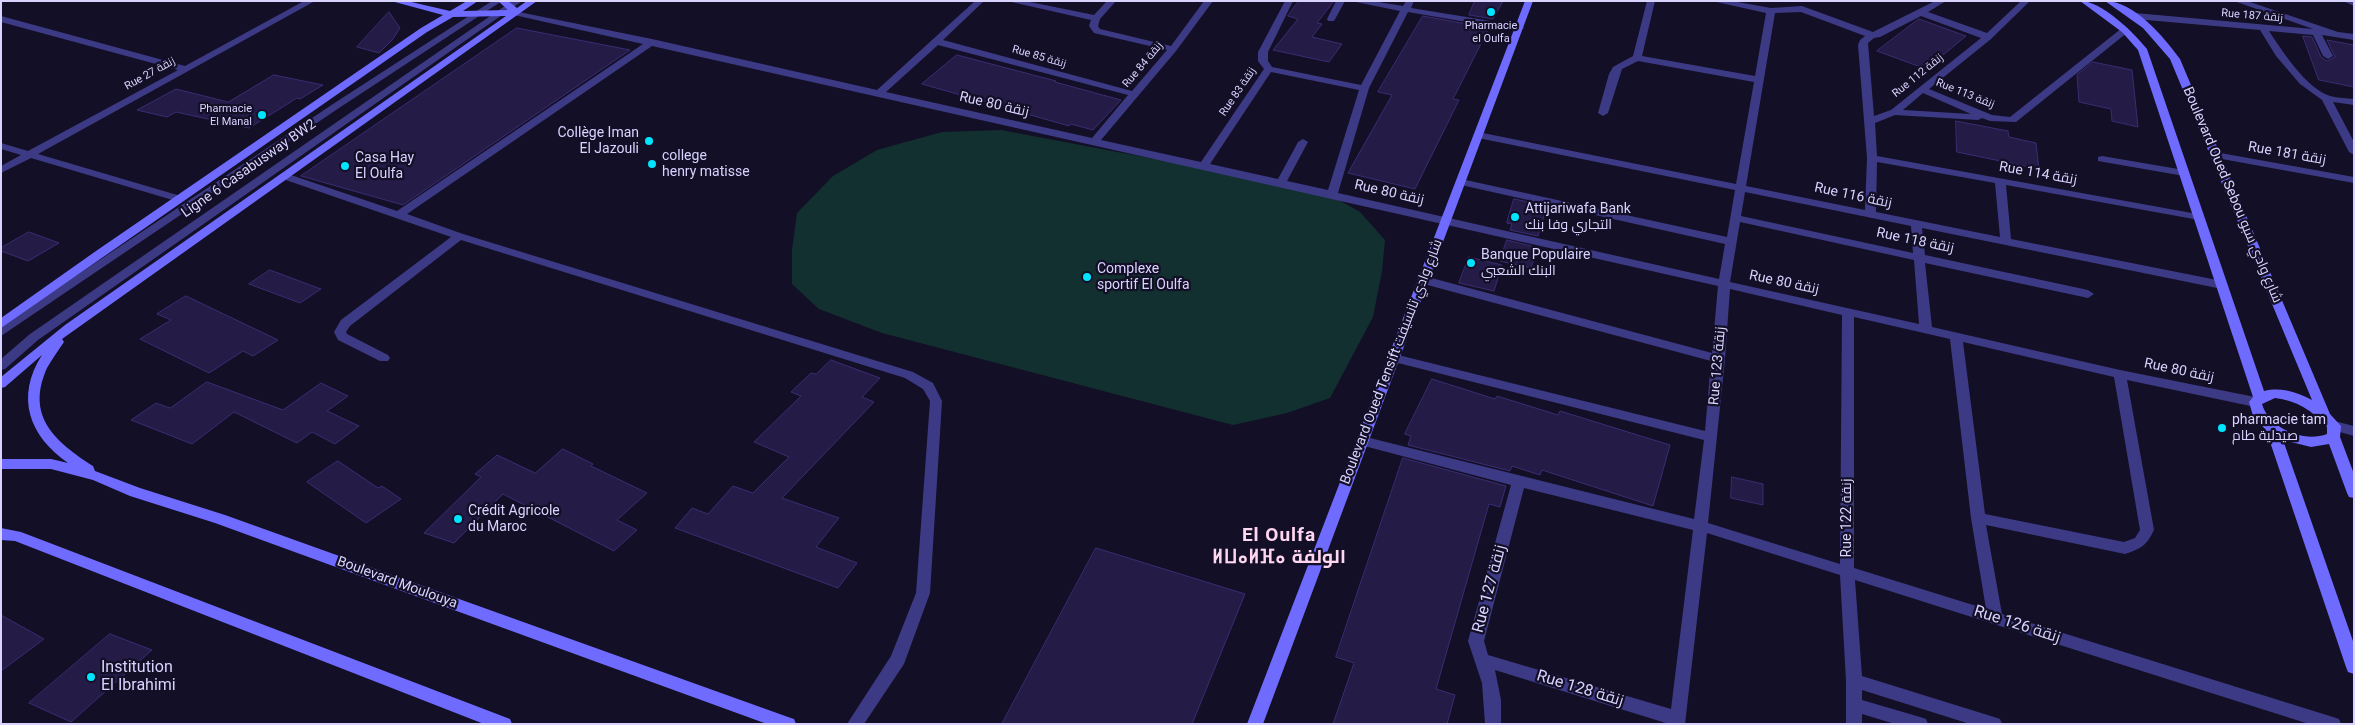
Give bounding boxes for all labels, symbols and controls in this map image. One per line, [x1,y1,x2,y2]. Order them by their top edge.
marker: Pharmacie el Oulfa [1485,6,1497,18]
street label: Rue 187 زنقة [2221,7,2283,25]
place label: Pharmacie el Oulfa [1465,19,1517,45]
street label: Rue 84 زنقة [1120,39,1166,91]
street label: Rue 85 زنقة [1010,43,1068,71]
street label: Rue 112 زنقة [1890,51,1946,101]
street label: Rue 27 زنقة [122,55,178,93]
street label: Rue 83 زنقة [1217,65,1259,119]
street label: Rue 113 زنقة [1934,76,1996,112]
street label: Boulevard Oued Sebou شارع وادي سبو [2179,85,2285,305]
street label: Rue 80 زنقة [958,89,1030,121]
place label: Pharmacie El Manal [199,102,252,128]
marker: Pharmacie El Manal [256,109,268,121]
street label: Ligne 6 Casabusway BW2 [179,116,319,222]
place label: Collège Iman El Jazouli [557,125,639,158]
marker: Collège Iman El Jazouli [643,135,655,147]
street label: Rue 181 زنقة [2247,139,2327,169]
place label: college henry matisse [662,148,750,180]
place label: Casa Hay El Oulfa [355,150,414,182]
marker: college henry matisse [646,158,658,170]
street label: Rue 114 زنقة [1998,159,2078,189]
marker: Casa Hay El Oulfa [339,160,351,172]
street label: Rue 80 زنقة [1353,177,1425,209]
street label: Rue 116 زنقة [1813,180,1893,212]
place label: Attijariwafa Bank التجاري وفا بنك [1525,201,1631,233]
marker: Attijariwafa Bank التجاري وفا بنك [1509,211,1521,223]
street label: Rue 118 زنقة [1875,225,1955,257]
street label: Boulevard Oued Tensift شارع وادي تانسيفت [1337,237,1447,487]
place label: Banque Populaire البنك الشعبي [1481,247,1590,280]
marker: Banque Populaire البنك الشعبي [1465,257,1477,269]
place label: Complexe sportif El Oulfa [1097,261,1190,294]
street label: Rue 80 زنقة [1748,267,1820,299]
marker: Complexe sportif El Oulfa [1081,271,1093,283]
street label: Rue 123 زنقة [1706,326,1730,406]
street label: Rue 80 زنقة [2143,355,2215,387]
place label: pharmacie tam صيدلية طام [2232,412,2326,444]
marker: pharmacie tam صيدلية طام [2216,422,2228,434]
street label: Rue 122 زنقة [1839,479,1855,557]
place label: Crédit Agricole du Maroc [468,503,560,536]
marker: Crédit Agricole du Maroc [452,513,464,525]
district label: El Oulfa ⵍⵡⴰⵍⴼⴰ الولفة [1216,525,1342,569]
street label: Rue 127 زنقة [1469,543,1511,635]
street label: Boulevard Moulouya [335,553,459,613]
street label: Rue 126 زنقة [1971,602,2063,648]
place label: Institution El Ibrahimi [101,658,176,696]
street label: Rue 128 زنقة [1534,667,1626,711]
marker: Institution El Ibrahimi [85,671,97,683]

